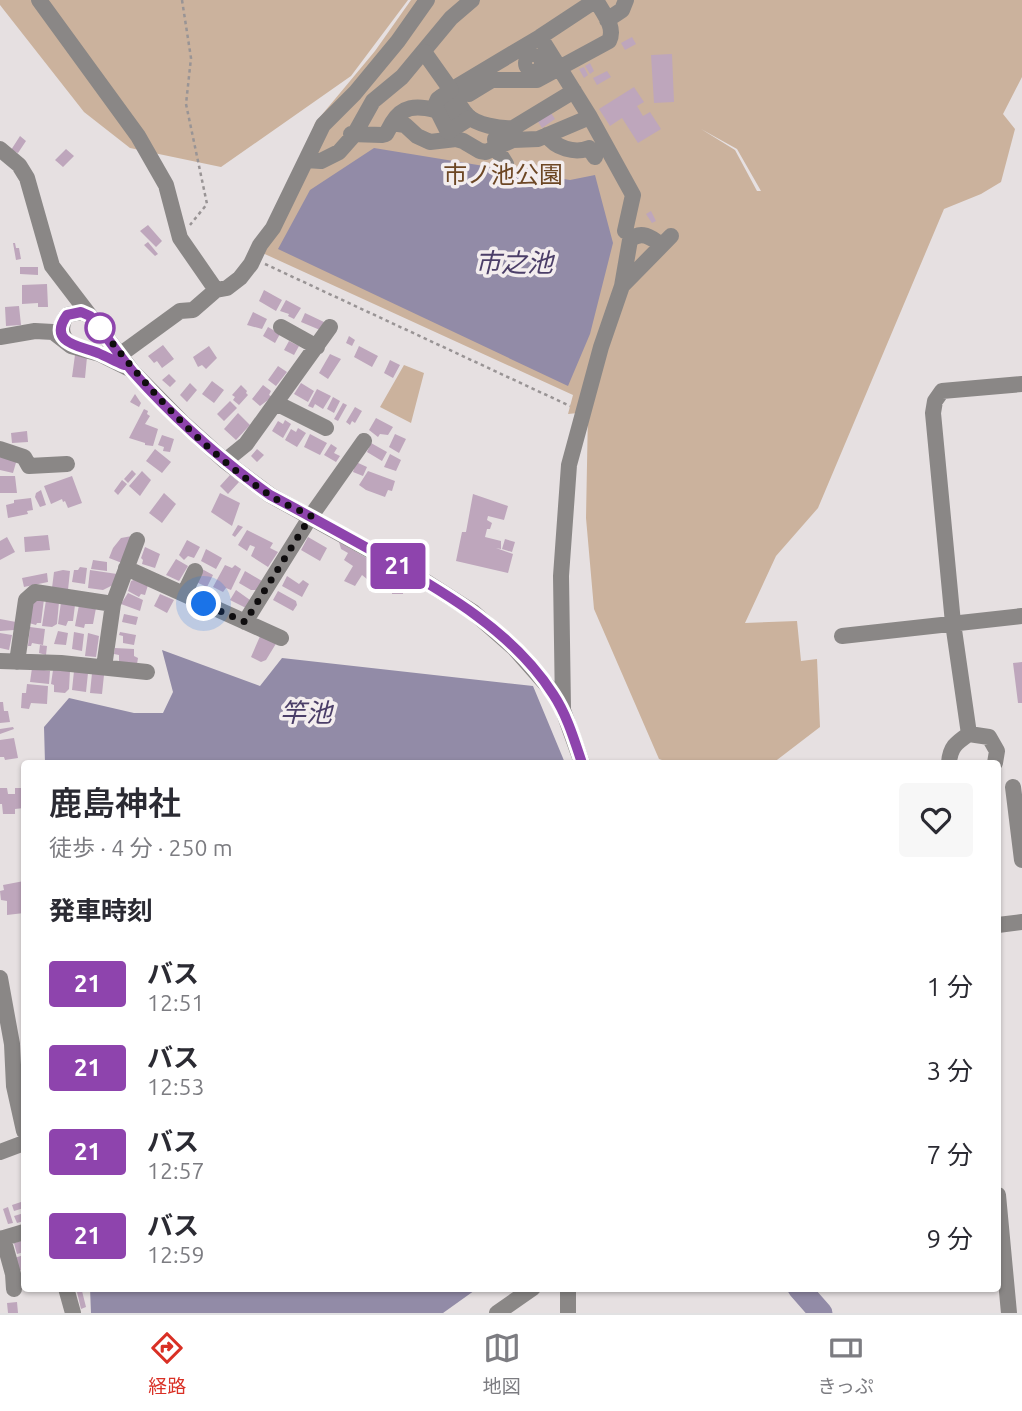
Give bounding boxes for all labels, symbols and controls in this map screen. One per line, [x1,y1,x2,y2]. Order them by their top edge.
park label: 市ノ池公園 [443,161,563,188]
water label: 市之池 [475,248,556,277]
unlabelled marker [85,313,115,343]
line badge: 21 [366,543,430,589]
text: 21 [384,552,412,579]
your location [186,586,221,621]
water label: 竿池 [280,698,335,727]
button: heart [899,783,973,857]
text: 鹿島神社 [49,784,181,821]
text: 徒歩 · 4 分 · 250 m [49,835,233,860]
text: 発車時刻 [49,896,153,925]
text: バス [147,959,199,988]
text: 21 [74,970,101,997]
text: 1 分 [926,972,973,1001]
text: 12:51 [147,990,205,1015]
text: バス [147,1043,199,1072]
text: 21 [74,1054,101,1081]
text: 3 分 [926,1056,973,1085]
text: 12:53 [147,1074,205,1099]
text: バス [147,1127,199,1156]
text: 21 [74,1138,101,1165]
text: 7 分 [926,1140,973,1169]
text: 12:57 [147,1158,205,1183]
text: バス [147,1211,199,1240]
text: 21 [74,1222,101,1249]
text: 9 分 [926,1224,973,1253]
text: 12:59 [147,1242,205,1267]
tab: 経路 [148,1329,186,1398]
tab: 地図 [483,1329,521,1398]
tab: きっぷ [817,1329,874,1398]

